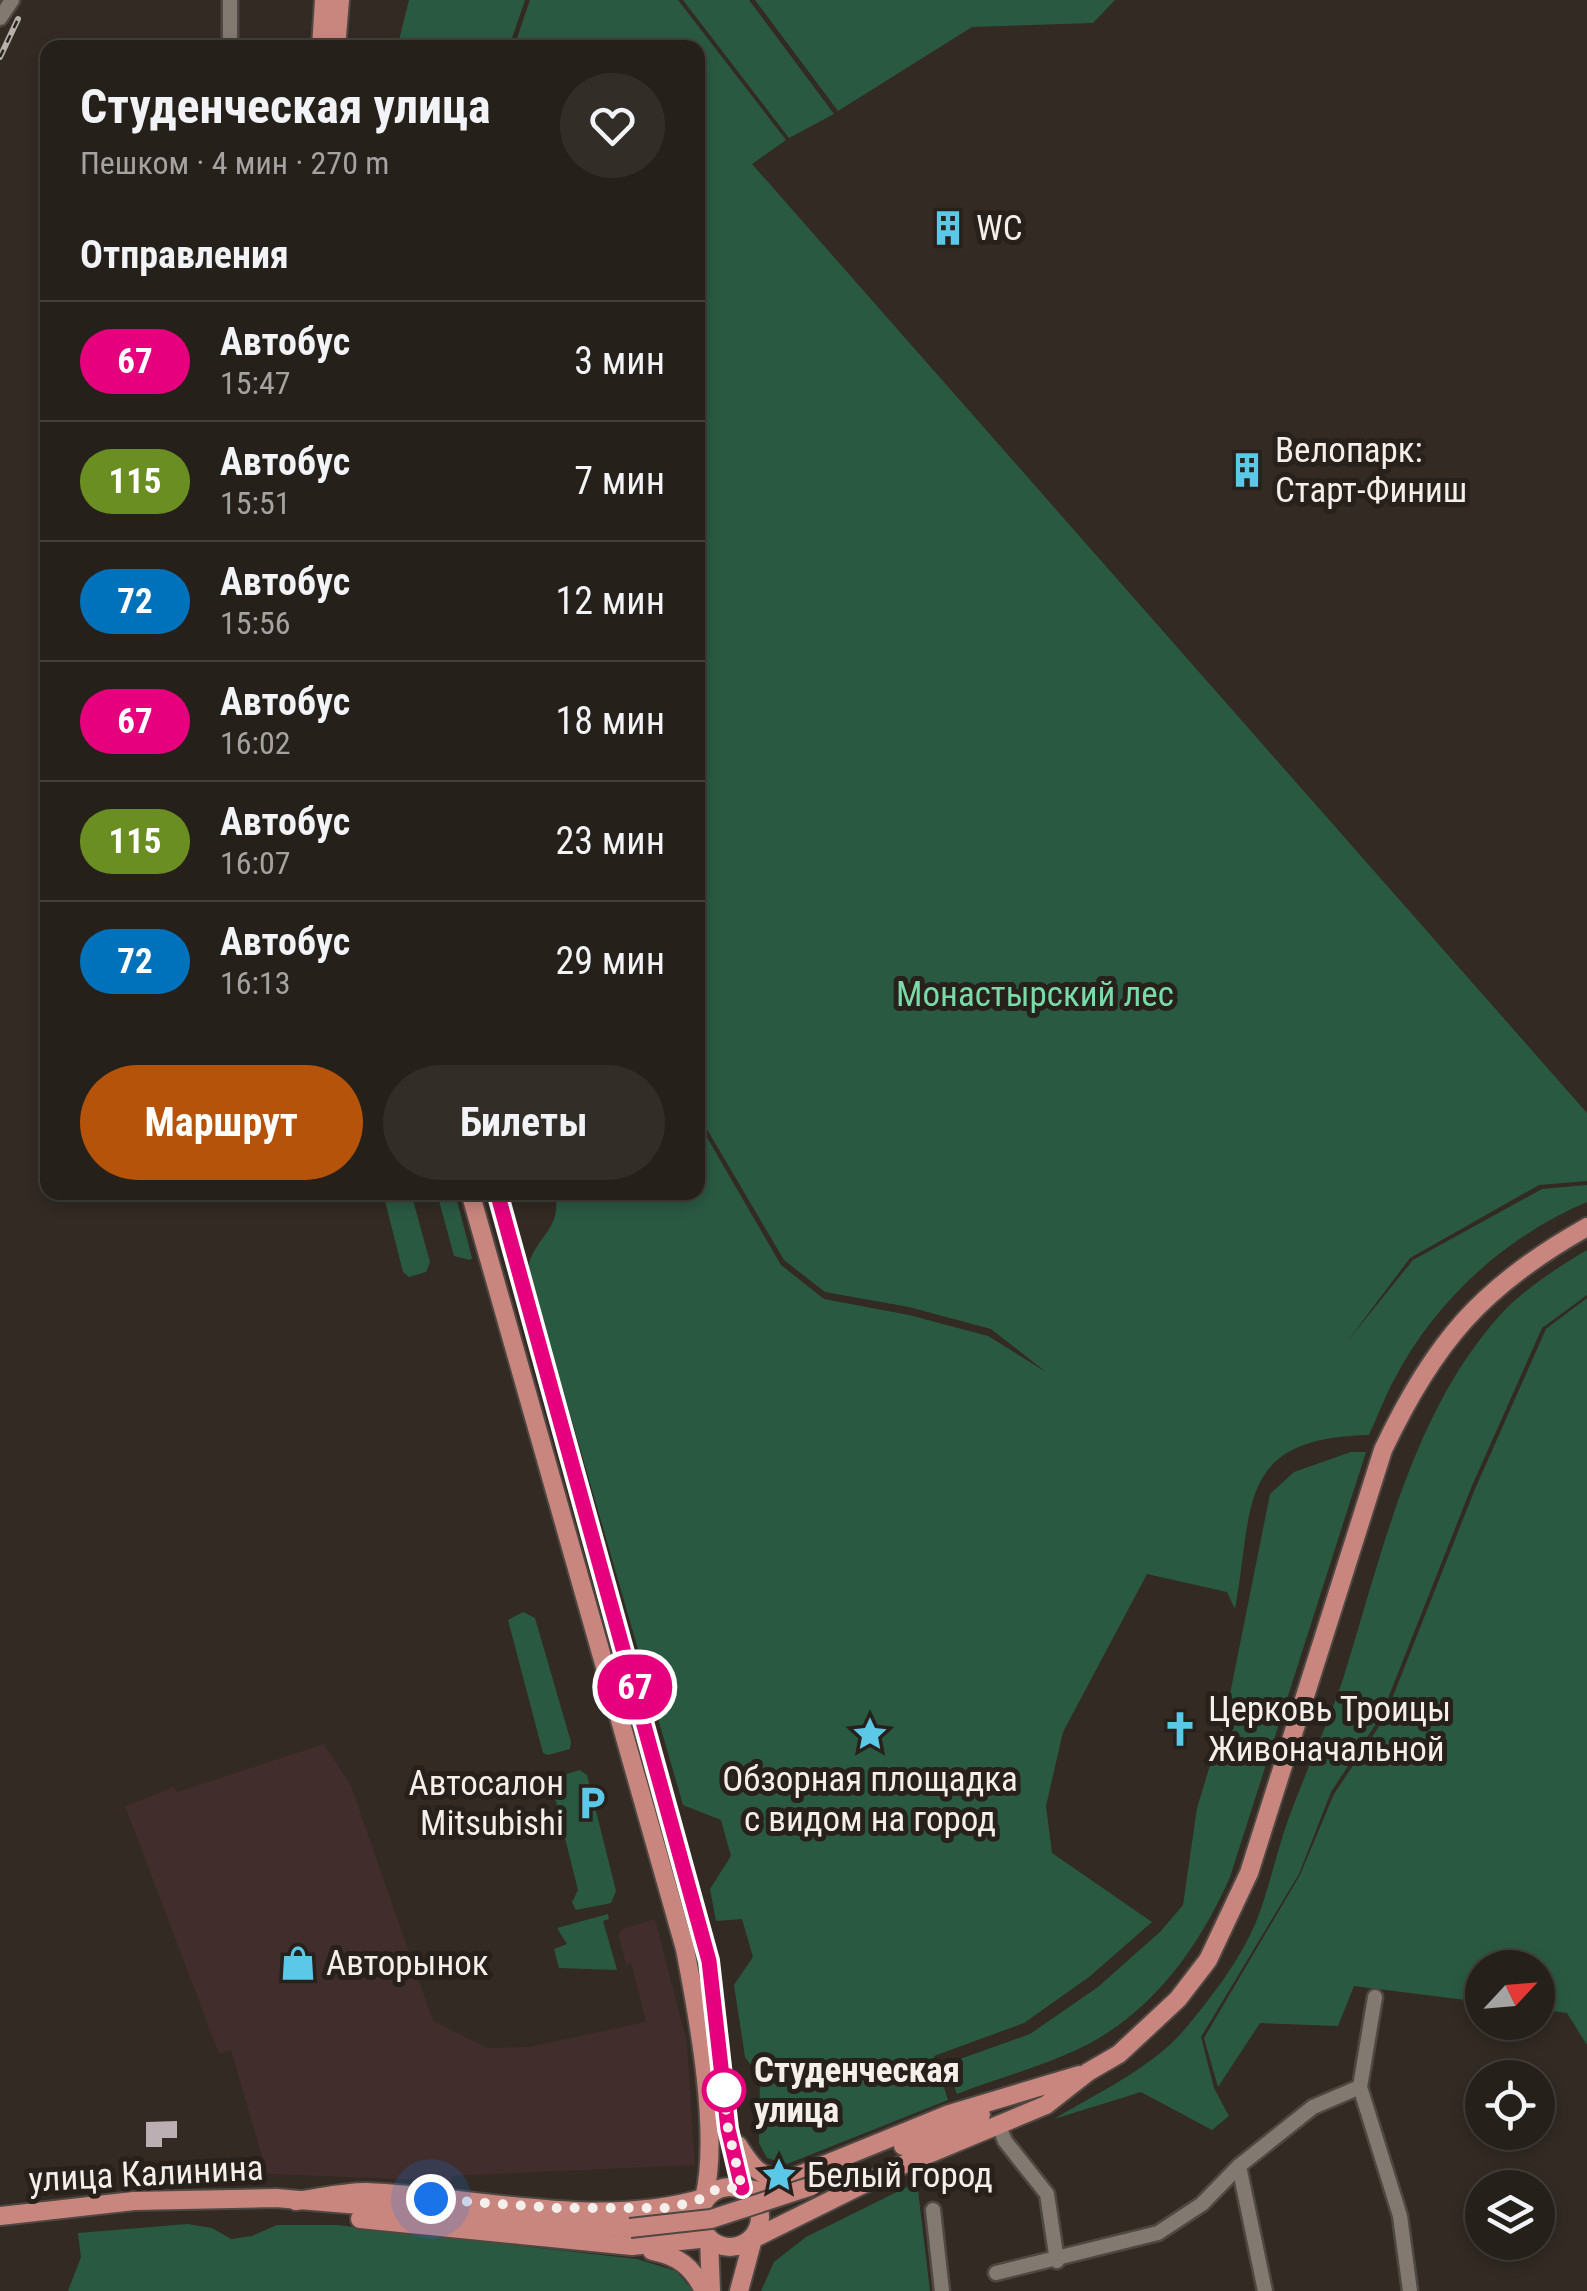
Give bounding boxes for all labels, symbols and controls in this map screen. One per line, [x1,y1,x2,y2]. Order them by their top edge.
button: heart [560,73,665,178]
text: Студенческая улица [80,78,491,135]
text: Пешком · 4 мин · 270 m [80,144,389,182]
place label: WC [976,208,1023,249]
building icon: WC [929,209,967,247]
text: Отправления [80,233,289,277]
text: Автобус [220,320,350,364]
text: 3 мин [574,339,665,383]
text: 67 [117,341,153,382]
text: 15:47 [220,364,291,402]
place label: Велопарк: Старт-Финиш [1275,430,1467,511]
text: Автобус [220,440,350,484]
building icon: Велопарк: Старт-Финиш [1228,451,1266,489]
text: 7 мин [574,459,665,503]
text: 115 [108,461,162,502]
text: 15:51 [220,484,291,522]
text: Автобус [220,560,350,604]
text: 12 мин [556,579,665,623]
text: 72 [117,581,153,622]
text: 15:56 [220,604,291,642]
text: Автобус [220,680,350,724]
text: 18 мин [556,699,665,743]
text: 67 [117,701,153,742]
text: 16:02 [220,724,291,762]
text: Автобус [220,800,350,844]
text: 23 мин [556,819,665,863]
text: 115 [108,821,162,862]
text: 16:07 [220,844,291,882]
text: Автобус [220,920,350,964]
text: 29 мин [556,939,665,983]
text: 72 [117,941,153,982]
text: 16:13 [220,964,291,1002]
park label: Монастырский лес [896,974,1174,1015]
button: Маршрут [80,1065,363,1180]
button: Билеты [383,1065,665,1180]
line badge: 67 [590,1654,680,1720]
text: 67 [617,1667,653,1708]
place label: Церковь Троицы Живоначальной [1208,1689,1451,1770]
church icon: Церковь Троицы Живоначальной [1161,1710,1199,1748]
place icon: Обзорная площадка с видом на город [851,1715,889,1753]
place label: Обзорная площадка с видом на город [722,1759,1018,1840]
place label: Автосалон Mitsubishi [408,1763,564,1844]
parking icon: Автосалон Mitsubishi [573,1784,611,1822]
place label: Авторынок [326,1943,489,1984]
shop icon: Авторынок [279,1944,317,1982]
north arrow [1465,1950,1555,2040]
map controls [1465,1950,1555,2260]
place label: Студенческая улица [754,2050,960,2131]
button: locate [1465,2060,1555,2150]
marker: Студенческая улица [703,2069,745,2111]
street label: улица Калинина [28,2147,264,2201]
place label: Белый город [807,2155,993,2196]
place icon: Белый город [760,2156,798,2194]
button: layers [1465,2170,1555,2260]
your location [406,2174,456,2224]

